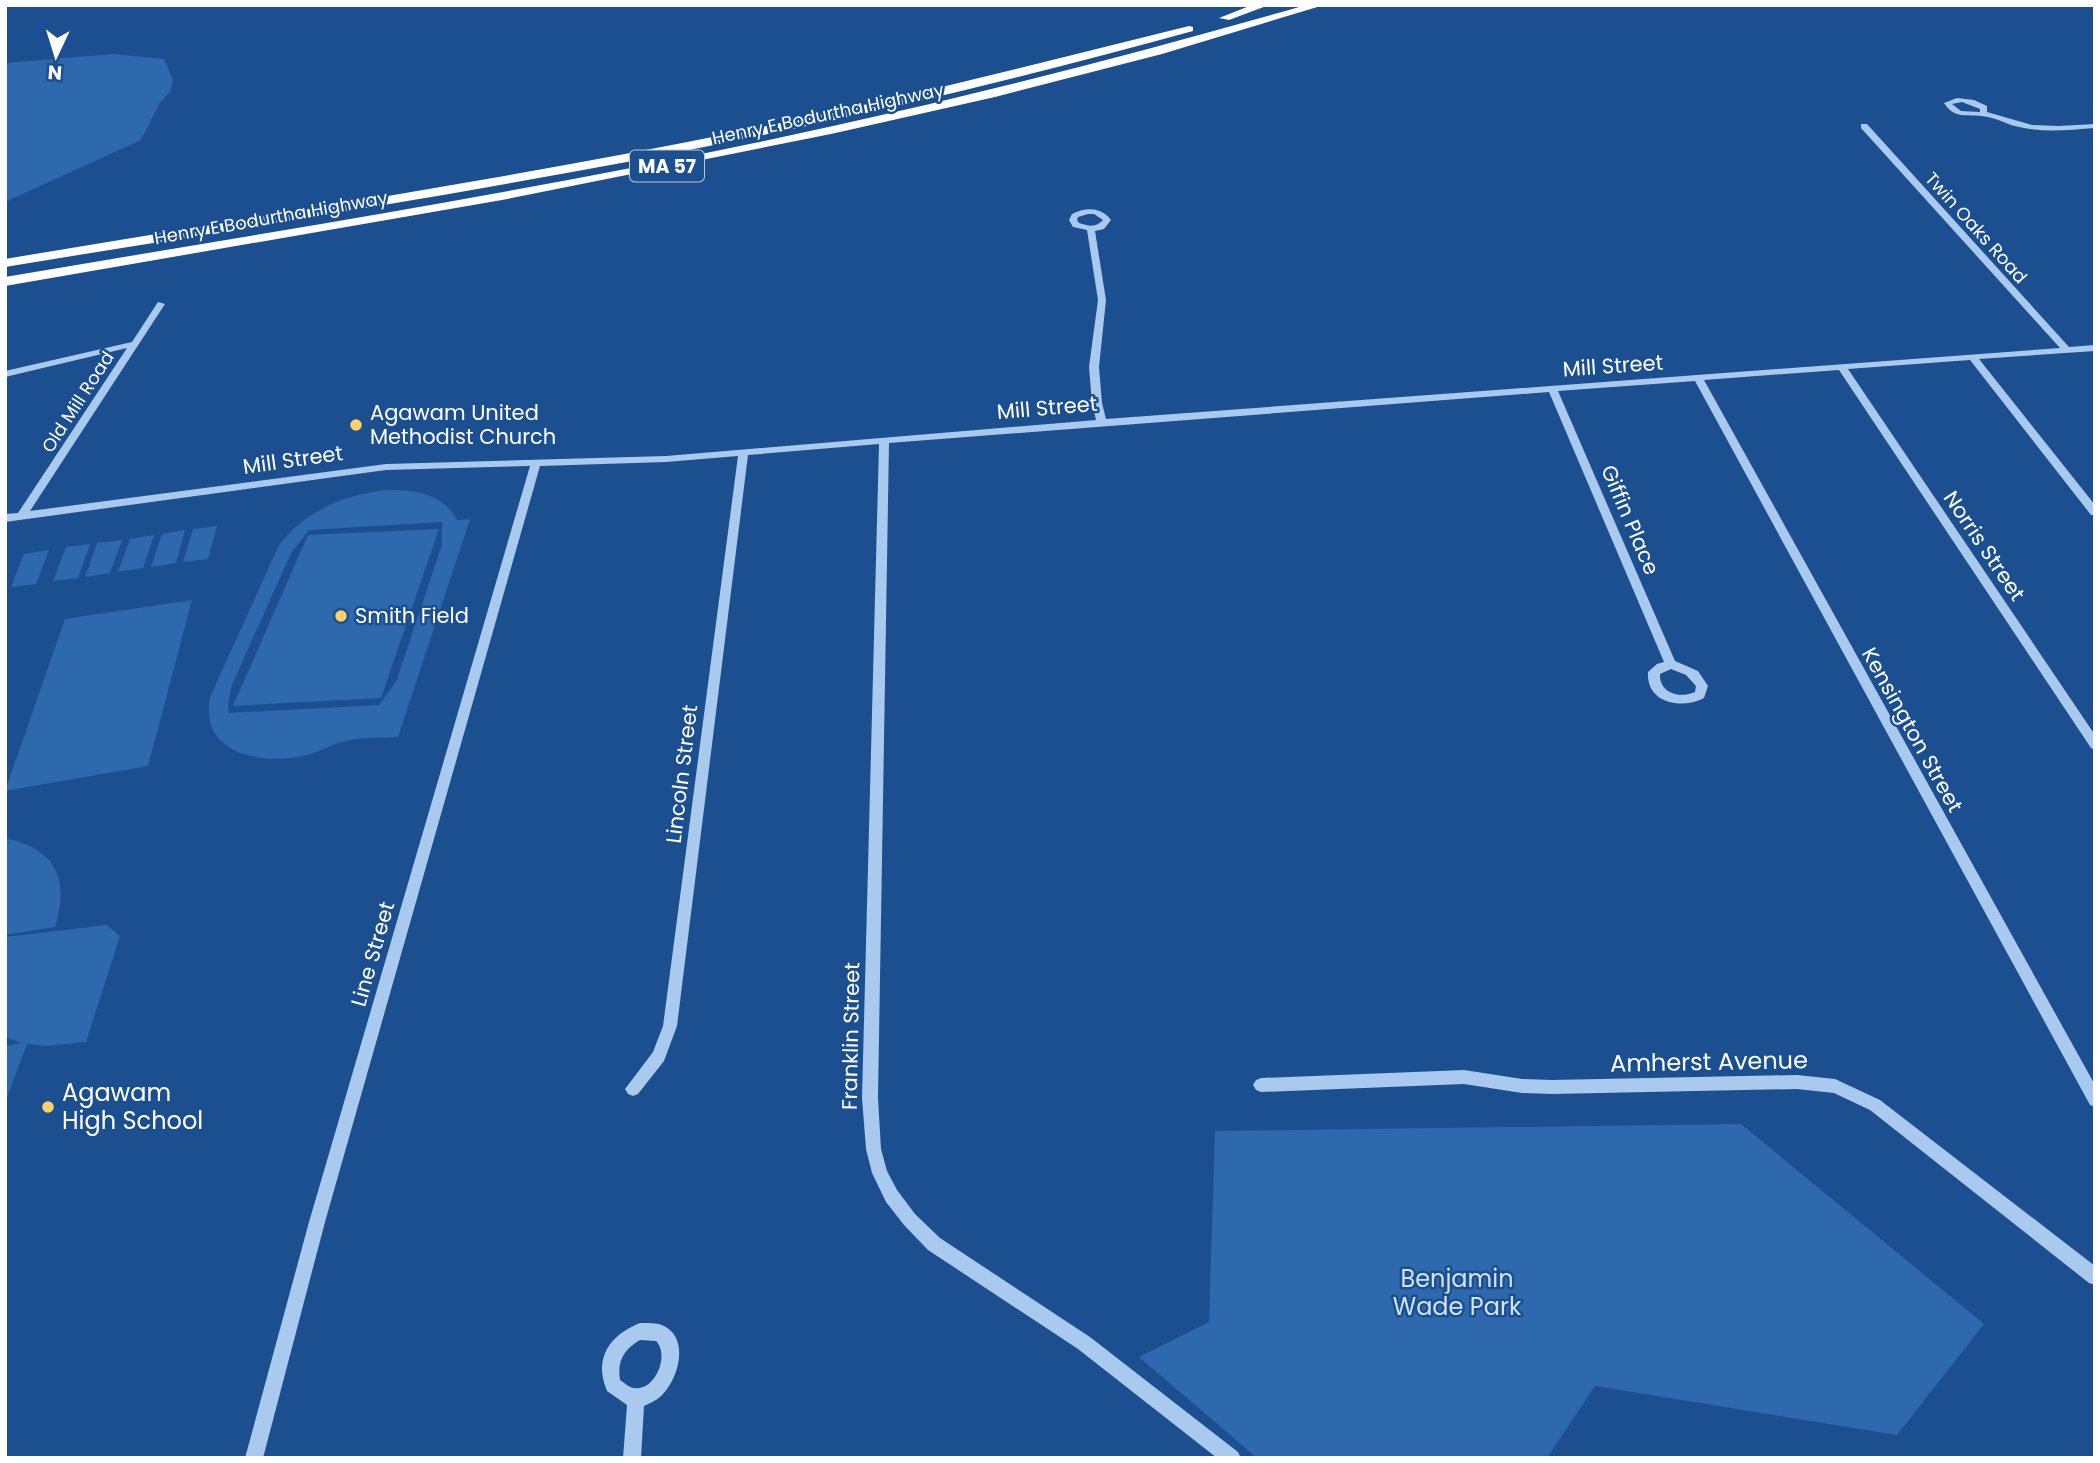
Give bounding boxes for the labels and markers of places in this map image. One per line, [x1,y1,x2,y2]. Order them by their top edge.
place label: Agawam United Methodist Church [370,398,556,451]
marker: Agawam United Methodist Church [348,417,364,433]
place label: Smith Field [355,601,469,630]
marker: Smith Field [333,608,349,624]
place label: Agawam High School [62,1076,203,1137]
marker: Agawam High School [40,1099,56,1115]

